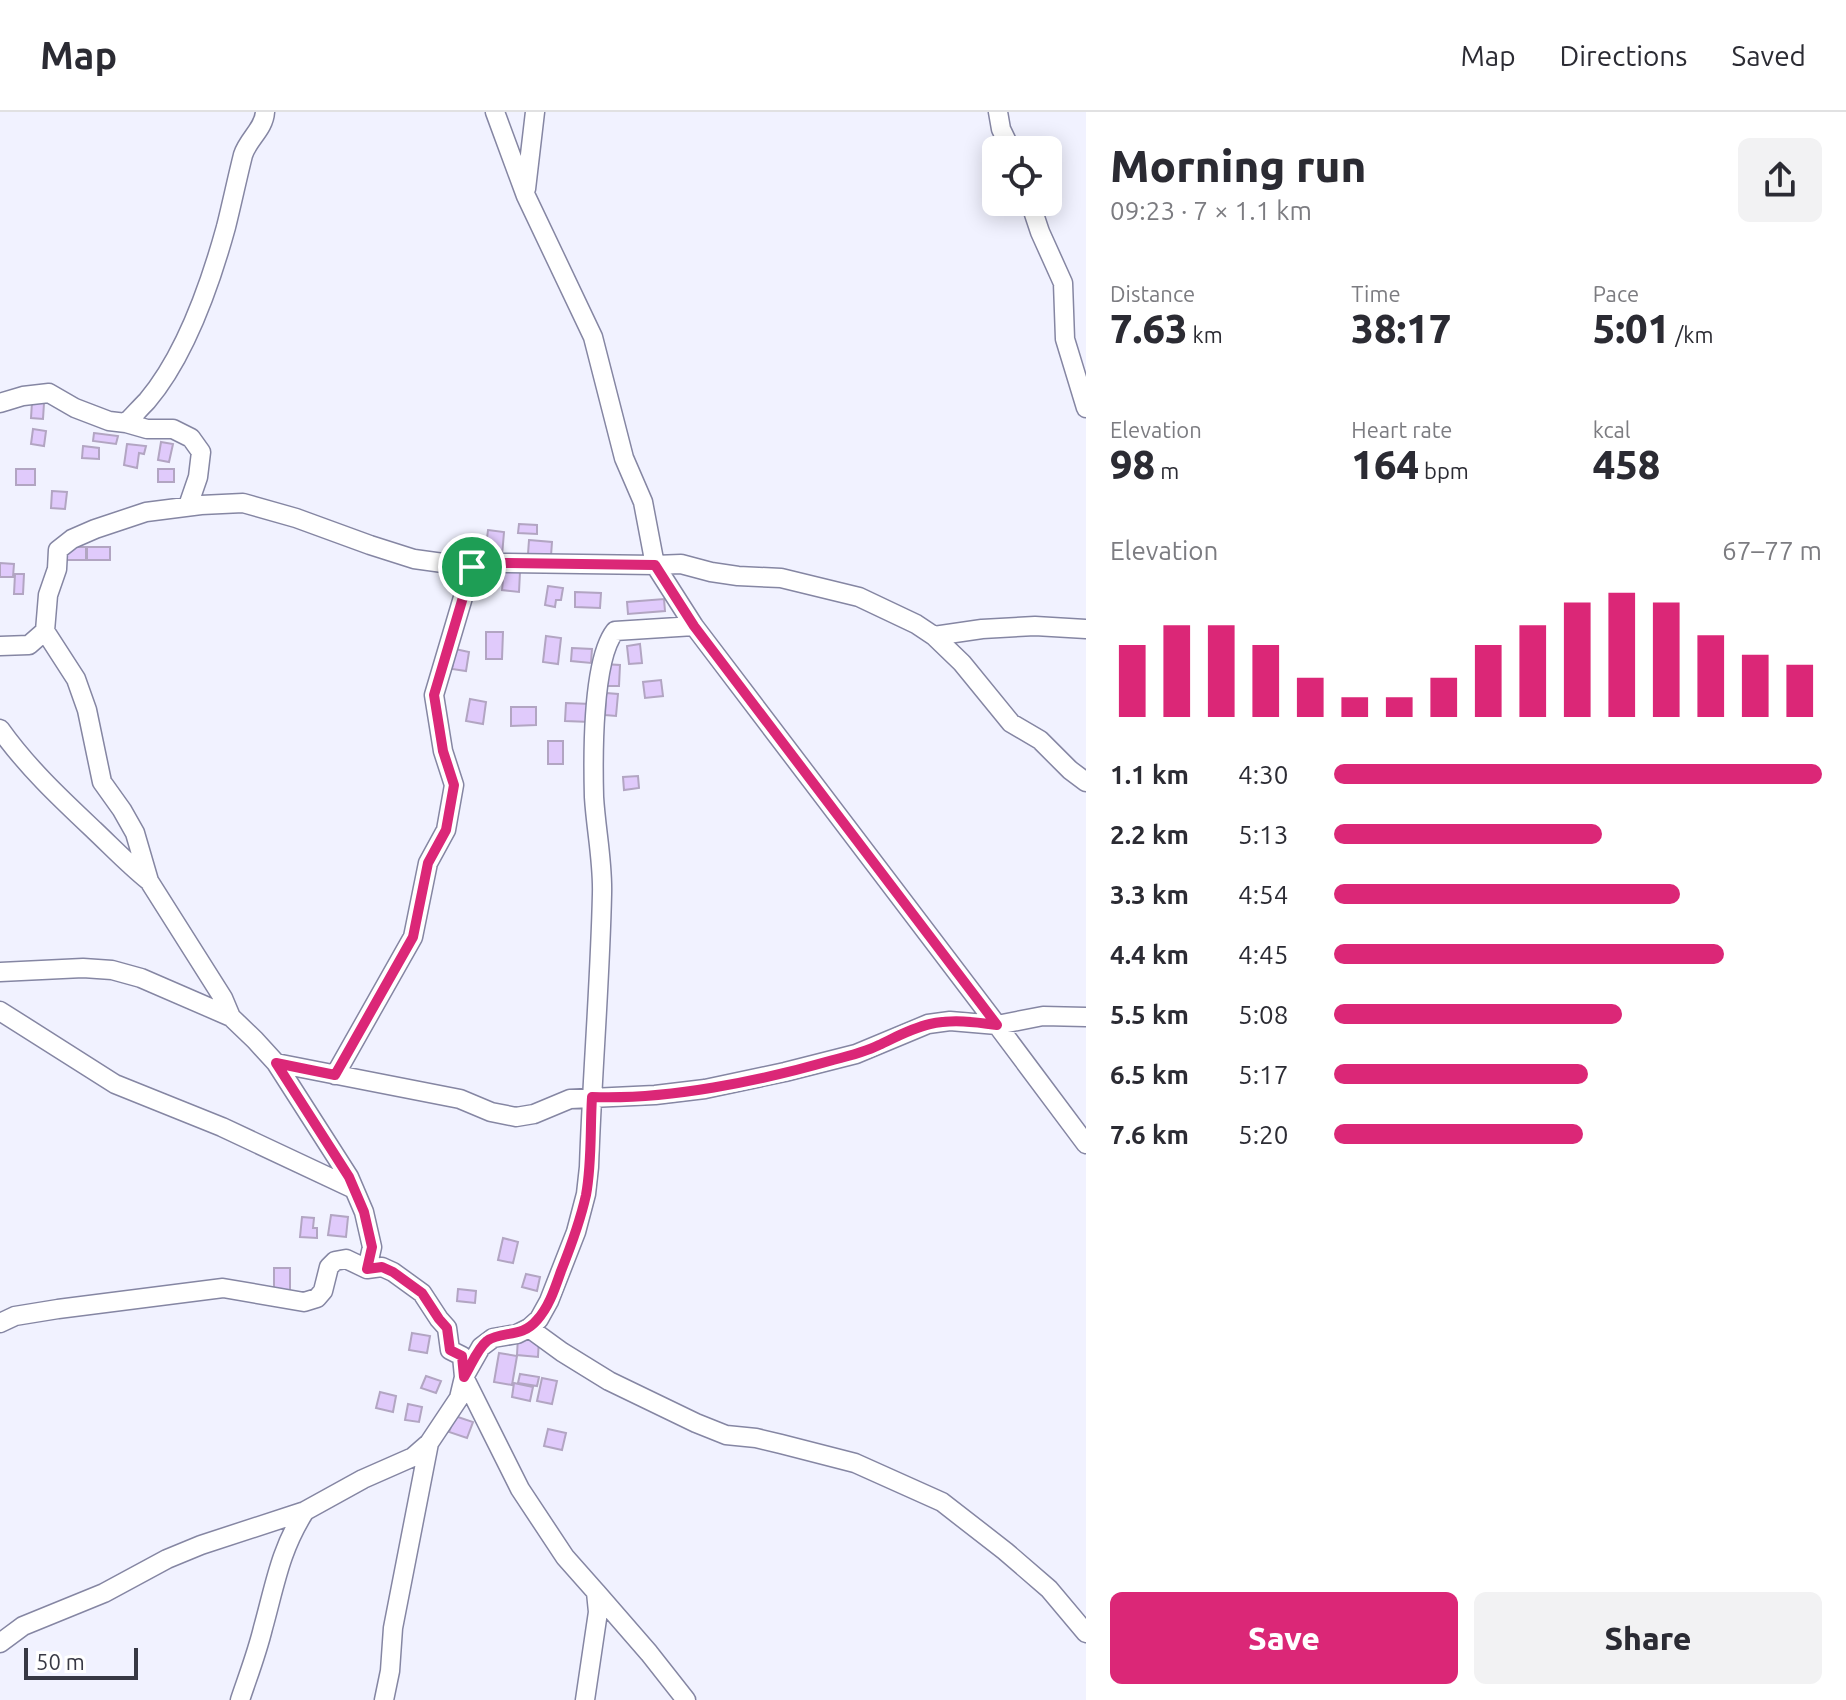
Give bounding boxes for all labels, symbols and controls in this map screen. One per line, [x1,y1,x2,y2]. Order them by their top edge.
text: Map [40,34,117,76]
text: Map [1460,40,1516,71]
text: Directions [1560,40,1687,71]
text: Saved [1731,40,1806,71]
map controls [982,136,1062,216]
button: locate [982,136,1062,216]
button: share [1738,138,1822,222]
text: Morning run [1110,141,1366,190]
text: 09:23 · 7 × 1.1 km [1110,196,1312,225]
text: Distance [1110,281,1195,306]
text: Time [1351,281,1401,306]
text: Pace [1593,281,1639,306]
text: 7.63 [1110,306,1188,351]
text: 38:17 [1351,306,1451,351]
text: 5:01 [1593,306,1670,351]
text: km [1188,322,1223,347]
text: /km [1670,322,1713,347]
text: Elevation [1110,417,1202,442]
text: Heart rate [1351,417,1453,442]
text: kcal [1593,417,1631,442]
text: 98 [1110,442,1155,487]
text: 164 [1351,442,1419,487]
text: 458 [1593,442,1660,487]
text: m [1155,458,1179,483]
text: bpm [1419,458,1469,483]
pin [438,533,506,601]
text: Elevation [1110,536,1218,565]
text: 67–77 m [1722,536,1822,565]
icon: arrive [450,545,494,589]
text: 1.1 km [1110,760,1189,789]
text: 4:30 [1238,760,1288,789]
text: 2.2 km [1110,820,1189,849]
text: 5:13 [1238,820,1288,849]
text: 3.3 km [1110,880,1189,909]
text: 4:54 [1238,880,1288,909]
text: 4.4 km [1110,940,1189,969]
text: 4:45 [1238,940,1288,969]
text: 5.5 km [1110,1000,1189,1029]
text: 5:08 [1238,1000,1288,1029]
text: 6.5 km [1110,1060,1189,1089]
text: 5:17 [1238,1060,1288,1089]
text: 7.6 km [1110,1120,1189,1149]
text: 5:20 [1238,1120,1288,1149]
button: Save [1110,1592,1458,1684]
button: Share [1474,1592,1822,1684]
scale bar [24,1644,138,1680]
text: 50 m [36,1649,85,1674]

